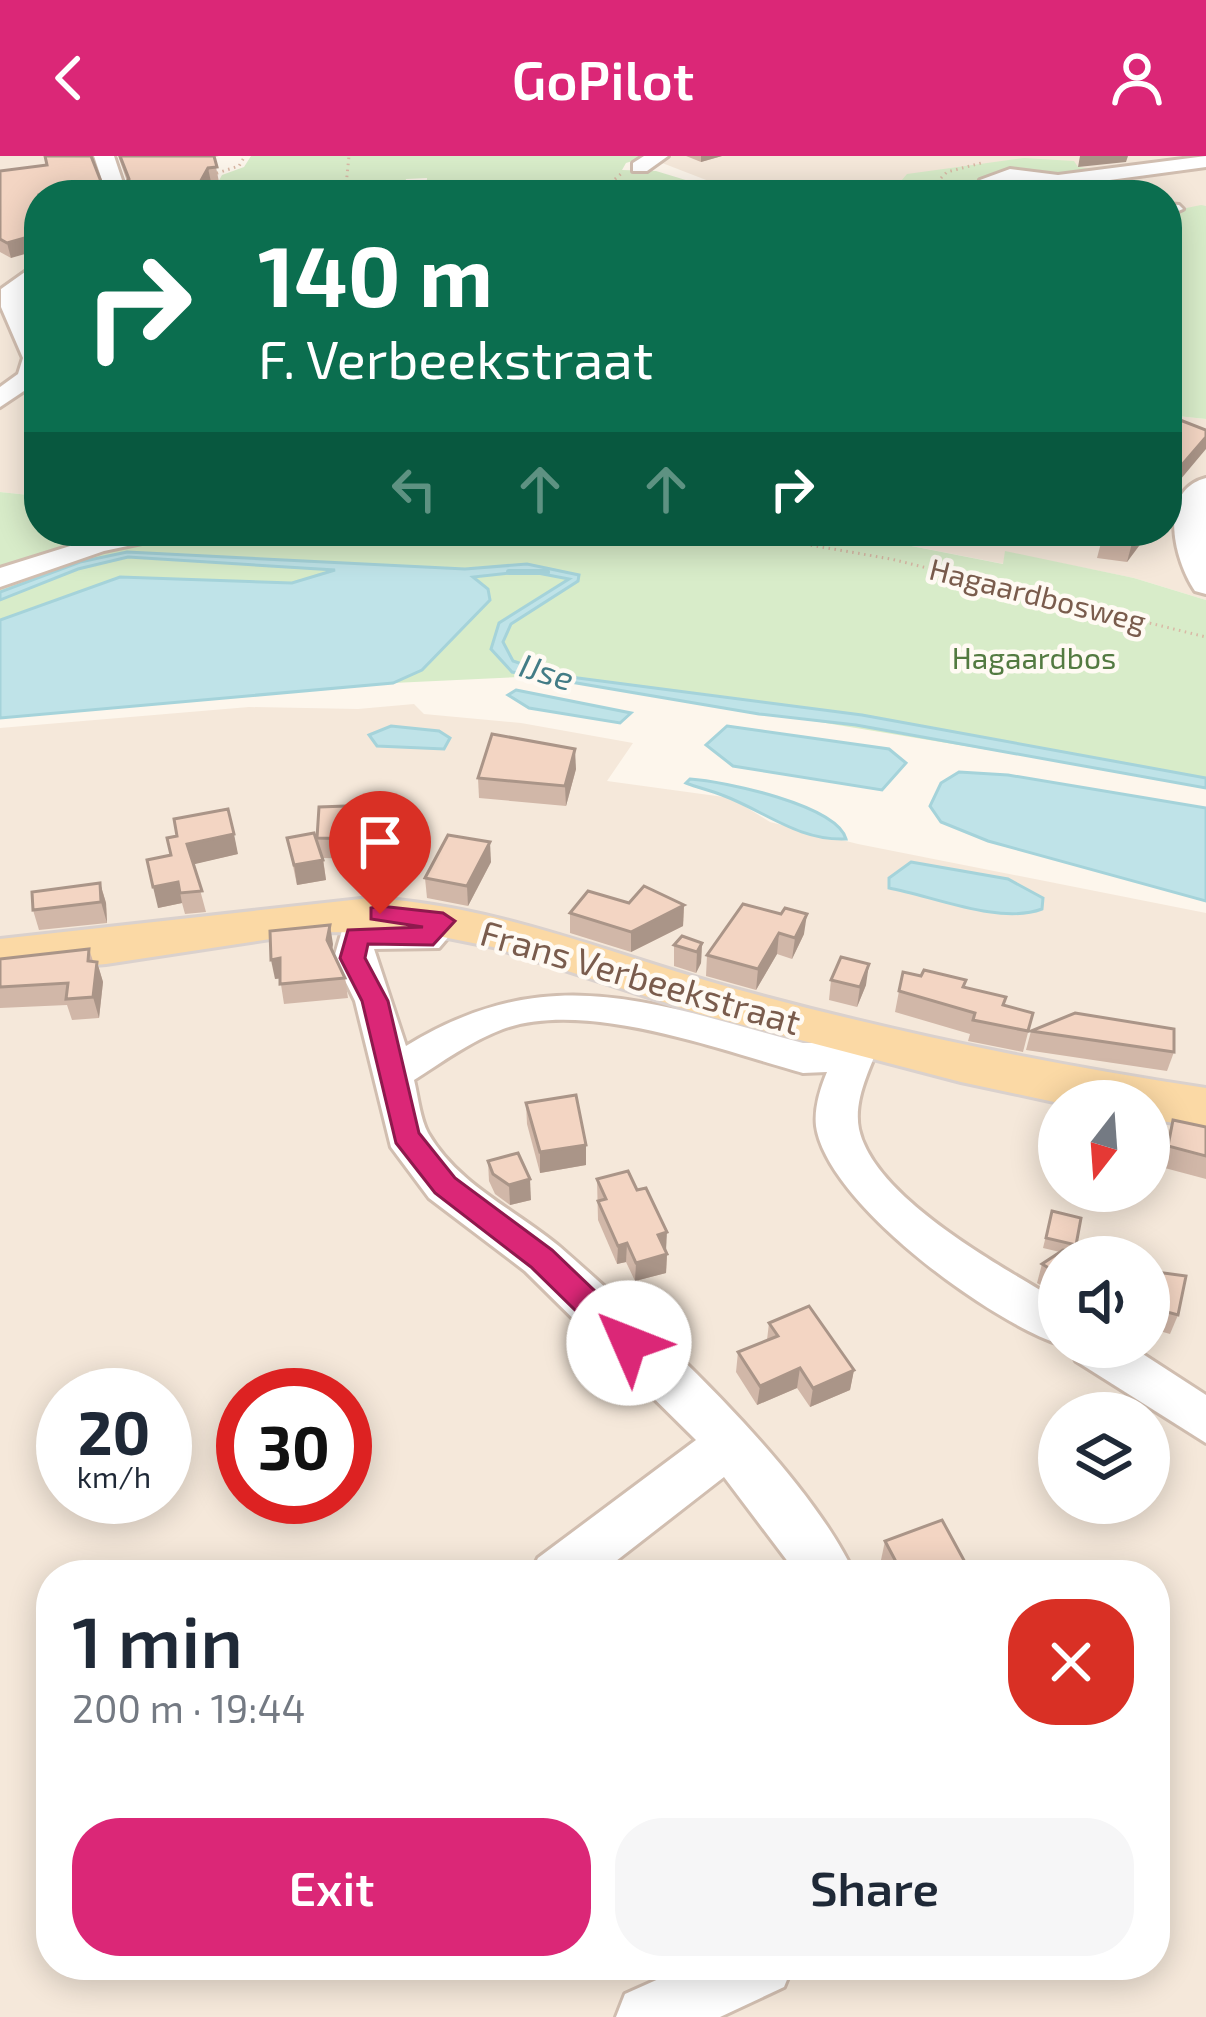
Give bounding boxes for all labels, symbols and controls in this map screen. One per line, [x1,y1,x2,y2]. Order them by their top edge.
icon: back [36,45,102,111]
icon: person [1104,45,1170,111]
text: GoPilot [512,46,694,111]
text: 140 m [258,223,493,324]
icon: right [60,228,216,384]
text: F. Verbeekstraat [258,325,653,390]
icon: left [381,456,447,522]
icon: ahead [507,456,573,522]
icon: ahead [633,456,699,522]
icon: right [759,456,825,522]
street label: Hagaardbosweg [926,550,1150,638]
park label: Hagaardbos [952,639,1116,675]
water label: IJse [515,644,579,698]
pin [329,791,431,914]
icon: arrive [347,809,413,875]
street label: Frans Verbeekstraat [476,910,806,1042]
north arrow [1038,1080,1170,1212]
map controls [1038,1080,1170,1524]
button: sound [1038,1236,1170,1368]
position arrow [566,1280,692,1406]
speed limit sign: 30 [216,1368,372,1524]
button: layers [1038,1392,1170,1524]
text: 20 [78,1395,150,1467]
text: km/h [77,1458,151,1494]
text: 1 min [72,1596,243,1682]
button: close [1008,1599,1134,1725]
text: 200 m · 19:44 [72,1684,305,1731]
button: Exit [72,1818,591,1956]
button: Share [615,1818,1134,1956]

